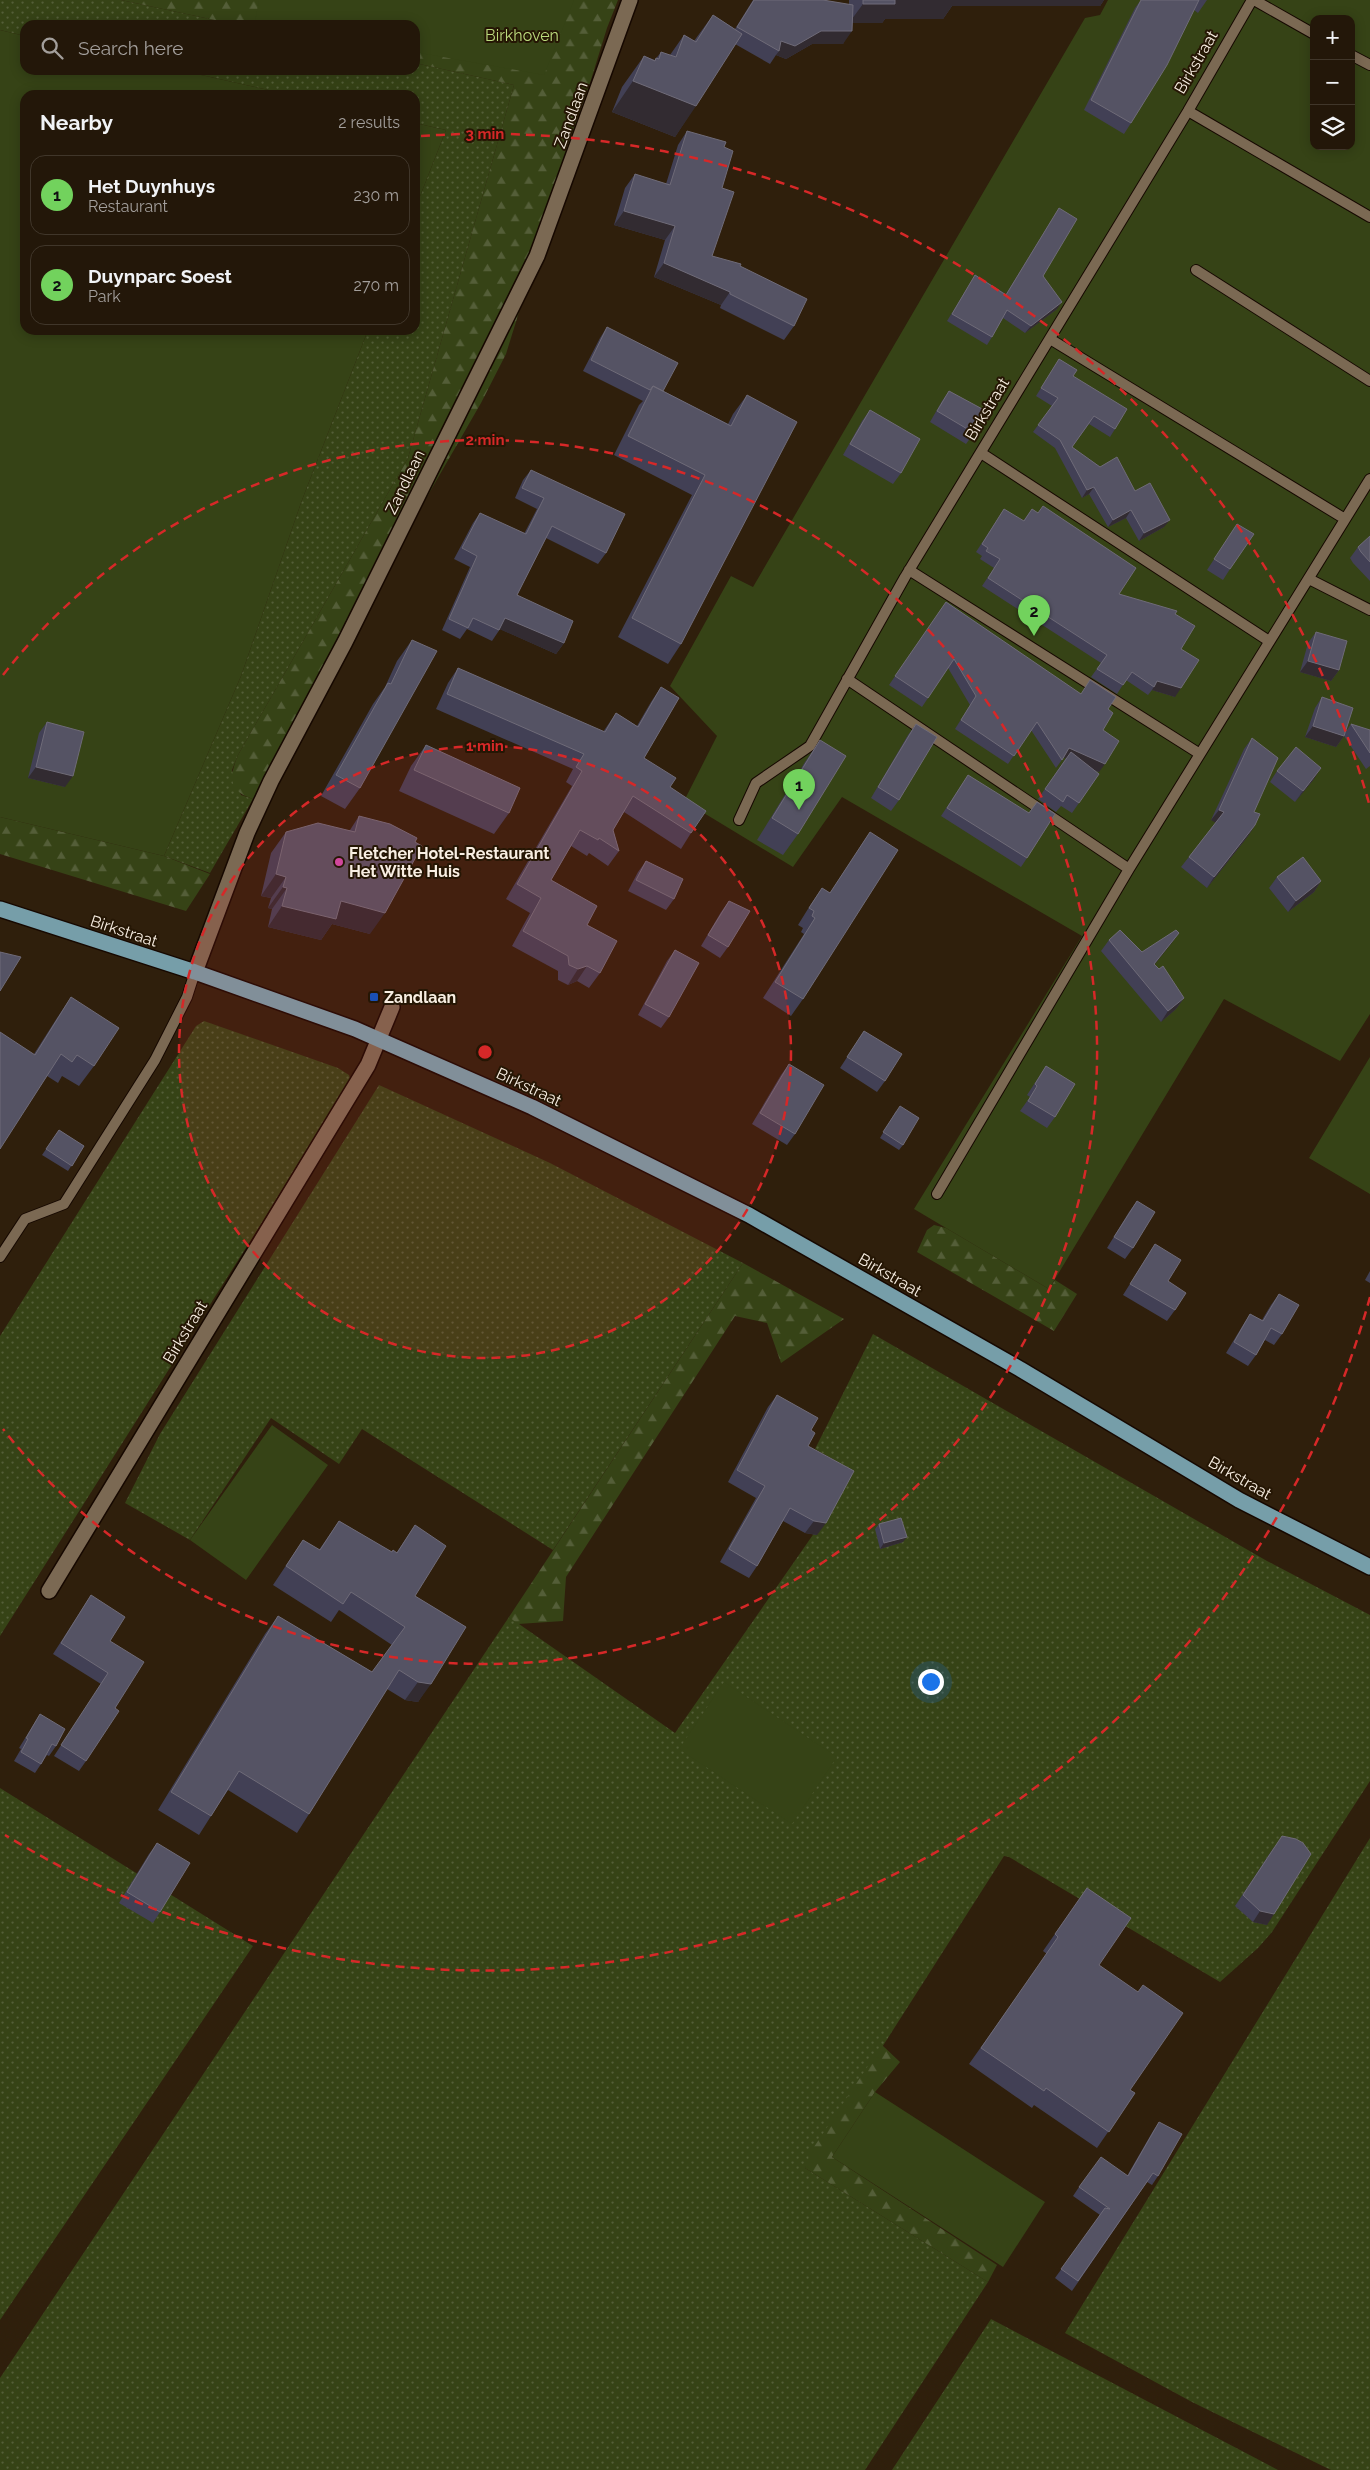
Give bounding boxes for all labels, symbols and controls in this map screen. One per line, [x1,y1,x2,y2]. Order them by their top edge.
map controls [1310,15,1355,150]
button: + [1310,15,1355,60]
search box [20,20,420,75]
park label: Birkhoven [485,26,559,45]
street label: Birkstraat [1170,27,1222,97]
icon: search [38,34,66,62]
text: Search here [78,37,184,59]
button: − [1310,60,1355,105]
street label: Zandlaan [550,79,592,151]
button: layers [1310,105,1355,150]
text: Nearby [40,110,113,135]
text: 2 results [338,113,400,132]
text: 3 min [466,125,504,143]
text: Het Duynhuys [88,175,215,197]
text: 1 [53,186,61,205]
text: 230 m [354,186,399,205]
text: Restaurant [88,197,168,216]
text: Duynparc Soest [88,265,232,287]
text: 2 [52,276,62,295]
text: 270 m [354,276,399,295]
text: Park [88,287,121,306]
street label: Birkstraat [961,374,1013,444]
text: 2 min [466,431,504,449]
street label: Zandlaan [381,447,429,517]
pin: 2 [1018,595,1050,636]
text: 1 min [466,737,504,755]
pin: 1 [783,769,815,810]
place label: Fletcher Hotel-Restaurant Het Witte Huis [349,844,549,881]
marker: Fletcher Hotel-Restaurant Het Witte Huis [333,856,345,868]
street label: Birkstraat [88,911,161,951]
place label: Zandlaan [384,988,456,1007]
marker: Zandlaan [368,991,380,1003]
centre of rings [476,1043,494,1061]
street label: Birkstraat [493,1064,565,1111]
street label: Birkstraat [855,1249,925,1301]
street label: Birkstraat [159,1297,211,1367]
street label: Birkstraat [1205,1452,1275,1504]
your location [918,1669,944,1695]

